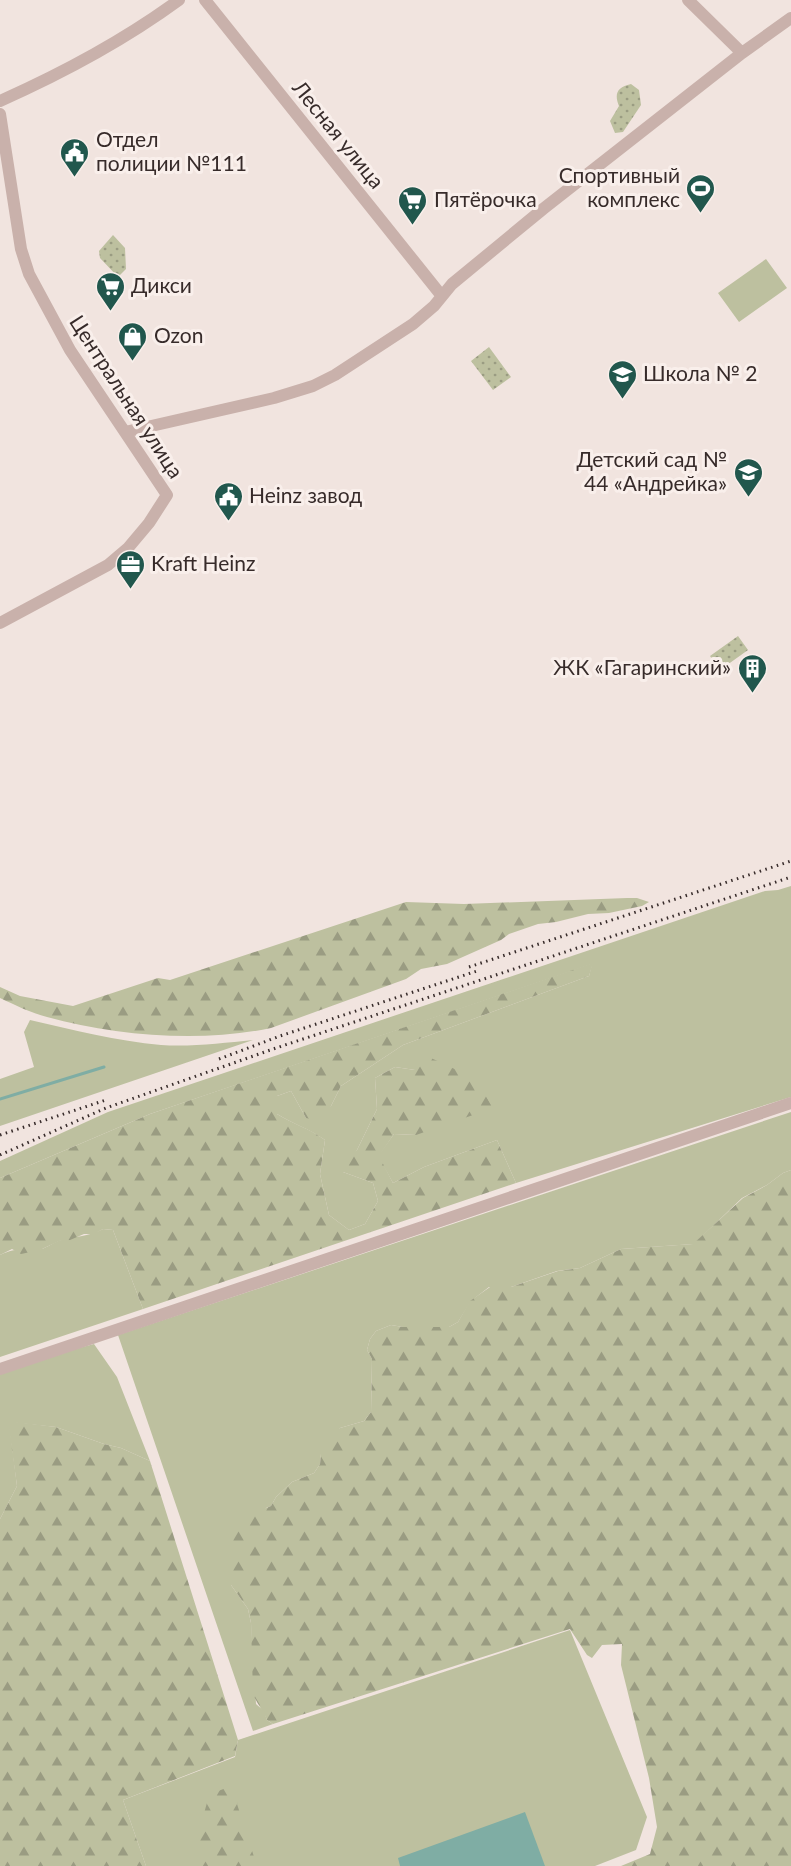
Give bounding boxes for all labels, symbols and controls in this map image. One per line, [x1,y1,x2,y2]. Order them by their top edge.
street label: Лесная улица [287,74,390,193]
place label: Отдел полиции №111 [96,126,247,175]
public building icon: Отдел полиции №111 [59,136,91,178]
place label: Спортивный комплекс [559,162,680,211]
sports icon: Спортивный комплекс [685,172,717,214]
supermarket icon: Пятёрочка [397,184,429,226]
place label: Пятёрочка [434,186,537,211]
supermarket icon: Дикси [94,270,126,312]
place label: Дикси [131,272,192,297]
street label: Центральная улица [65,310,189,482]
shop icon: Ozon [117,320,149,362]
place label: Ozon [154,322,204,347]
school or university icon: Школа № 2 [606,358,638,400]
place label: Школа № 2 [643,360,757,385]
place label: Детский сад № 44 «Андрейка» [576,446,727,495]
school or university icon: Детский сад № 44 «Андрейка» [732,456,764,498]
public building icon: Heinz завод [212,480,244,522]
place label: Heinz завод [249,482,362,507]
office icon: Kraft Heinz [114,548,146,590]
place label: Kraft Heinz [151,550,255,575]
building icon: ЖК «Гагаринский» [736,652,768,694]
place label: ЖК «Гагаринский» [553,654,731,679]

